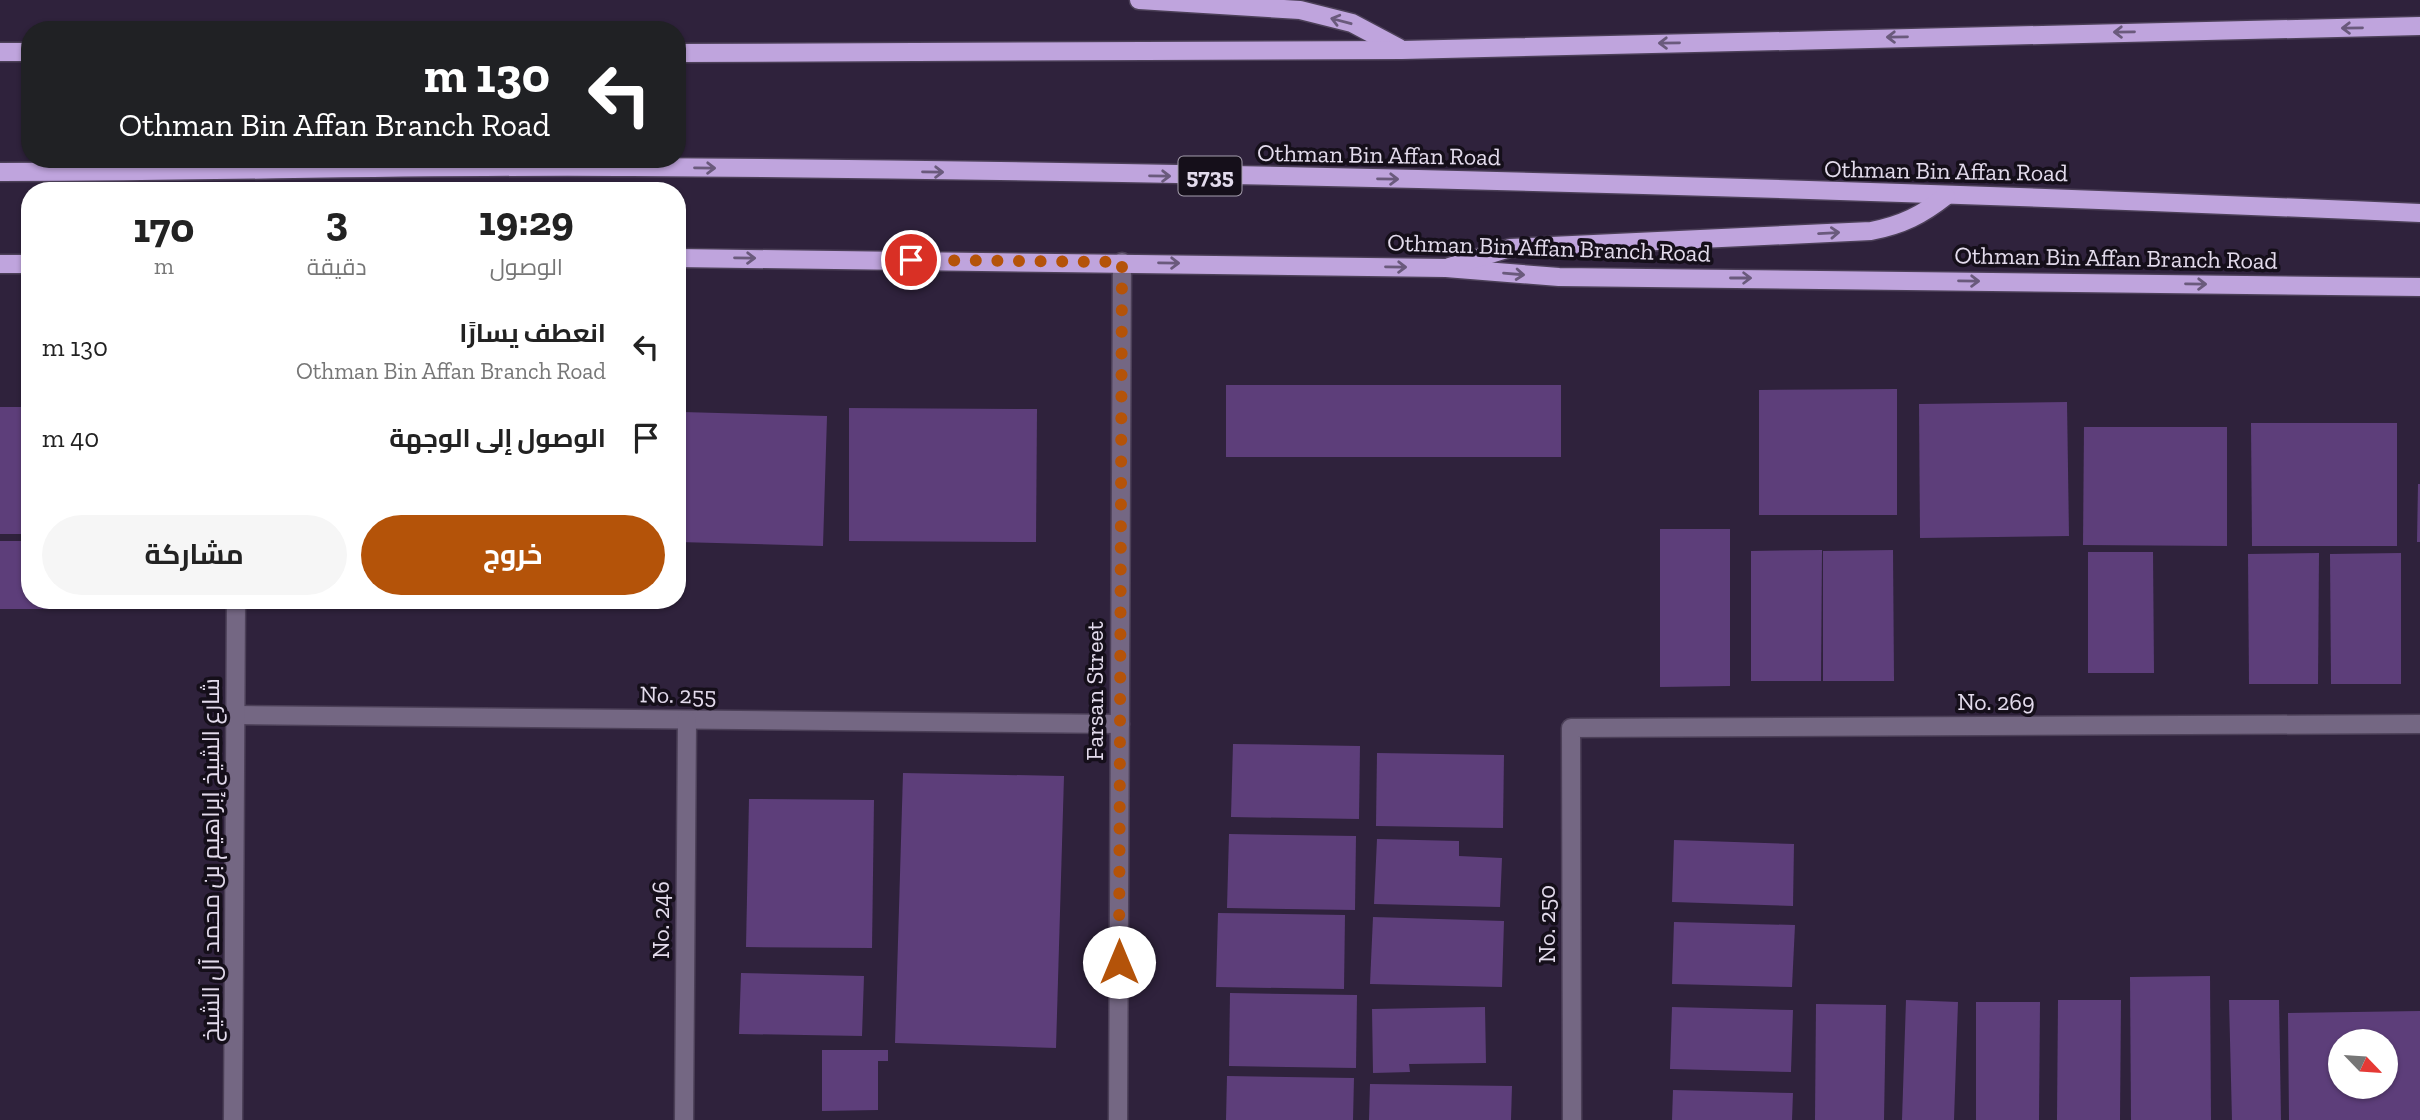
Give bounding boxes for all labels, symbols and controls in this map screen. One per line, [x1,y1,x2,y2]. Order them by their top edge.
one-way arrow [1330,14,1353,27]
one-way arrow [2341,21,2364,34]
one-way arrow [2113,25,2136,39]
one-way arrow [1886,30,1909,44]
one-way arrow [1658,36,1681,50]
text: 130 m [424,46,550,105]
icon: left [574,49,665,140]
text: Othman Bin Affan Branch Road [119,106,550,144]
street label: Othman Bin Affan Road [1257,138,1501,171]
street label: Othman Bin Affan Road [1824,154,2068,187]
road number: 5735 [1178,156,1242,196]
one-way arrow [693,161,716,175]
one-way arrow [921,165,944,178]
one-way arrow [1148,169,1171,182]
one-way arrow [1376,173,1399,186]
text: 3 [325,195,348,246]
text: 19:29 [479,195,574,246]
text: 170 [133,202,194,253]
street label: Othman Bin Affan Branch Road [1387,227,1711,268]
one-way arrow [1817,227,1840,240]
pin [881,230,941,290]
street label: Othman Bin Affan Branch Road [1954,240,2278,275]
icon: arrive [892,241,930,279]
one-way arrow [734,251,757,265]
text: m [154,252,174,280]
text: دقيقة [307,253,367,281]
text: الوصول [490,253,563,281]
one-way arrow [1157,256,1180,269]
one-way arrow [1385,260,1408,274]
one-way arrow [1502,268,1525,281]
one-way arrow [1729,271,1752,285]
one-way arrow [1957,274,1980,288]
one-way arrow [2184,277,2207,291]
text: انعطف يسارًا [459,317,606,349]
icon: left [627,328,665,366]
text: 130 m [42,331,108,363]
text: Othman Bin Affan Branch Road [296,357,606,385]
icon: arrive [627,419,665,457]
text: 40 m [42,422,99,454]
text: الوصول إلى الوجهة [389,422,606,454]
button: مشاركة [42,515,347,595]
button: خروج [361,515,665,595]
street label: Farsan Street [1080,621,1109,761]
street label: شارع الشيخ إبراهيم بن محمد آل الشيخ [196,678,227,1042]
street label: No. 255 [639,679,717,710]
street label: No. 269 [1957,687,2035,716]
street label: No. 246 [646,881,675,959]
street label: No. 250 [1532,885,1561,963]
position arrow [1082,925,1156,999]
north arrow [2328,1029,2398,1099]
map controls [2328,1029,2398,1099]

